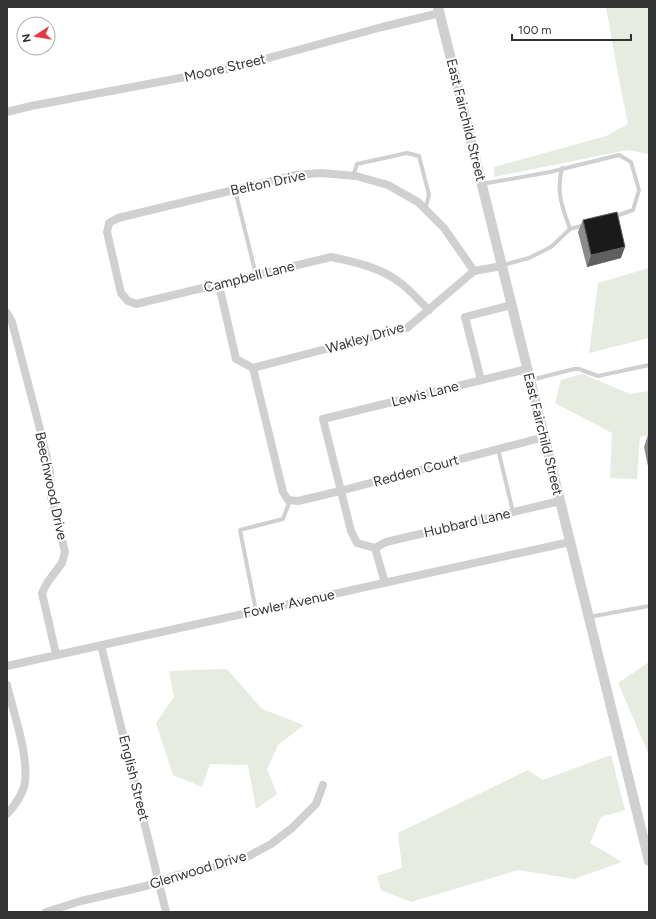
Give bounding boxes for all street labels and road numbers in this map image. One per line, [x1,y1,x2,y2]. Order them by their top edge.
street label: Moore Street [183,50,267,86]
street label: East Fairchild Street [443,57,489,183]
street label: Belton Drive [229,167,307,199]
street label: Campbell Lane [202,257,296,296]
street label: Wakley Drive [324,319,406,357]
street label: East Fairchild Street [520,371,566,497]
street label: Lewis Lane [390,377,461,411]
street label: Beechwood Drive [31,430,71,542]
street label: Redden Court [371,451,461,491]
street label: Hubbard Lane [422,505,512,541]
street label: Fowler Avenue [242,586,336,622]
street label: English Street [115,733,153,823]
street label: Glenwood Drive [148,847,249,893]

